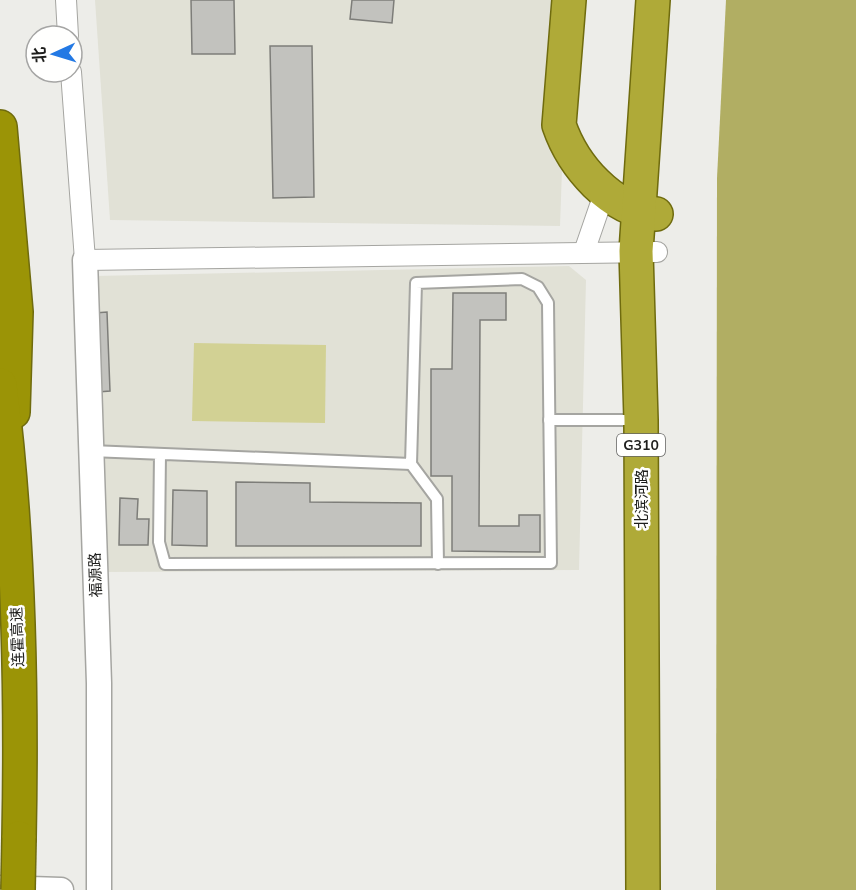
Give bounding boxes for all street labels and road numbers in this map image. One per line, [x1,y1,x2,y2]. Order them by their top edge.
road number: G310 [617,434,665,456]
street label: 北滨河路 [632,469,651,529]
street label: 福源路 [85,552,105,598]
street label: 连霍高速 [6,607,28,667]

